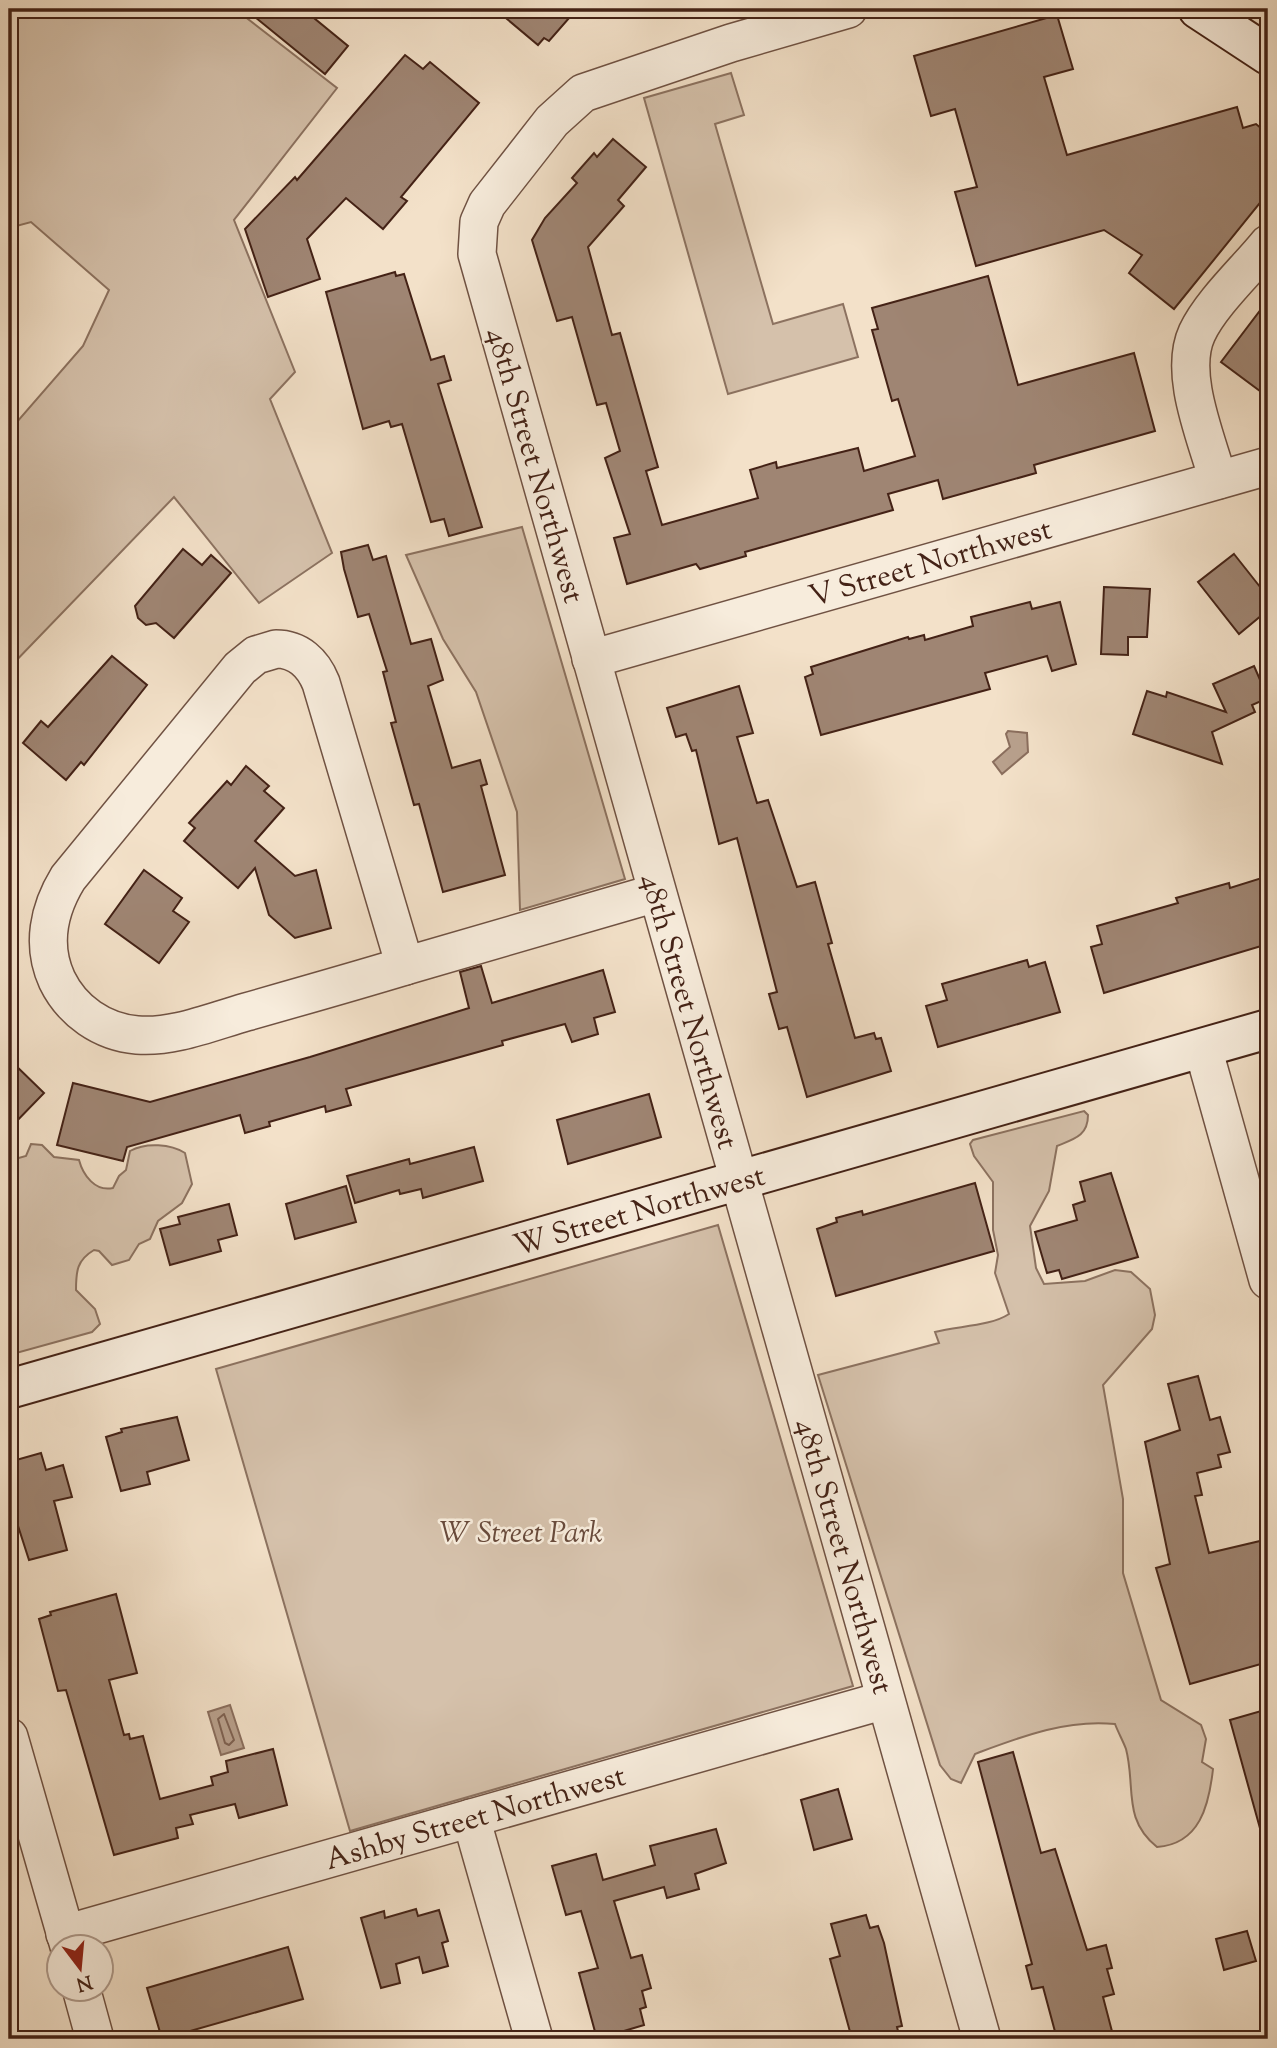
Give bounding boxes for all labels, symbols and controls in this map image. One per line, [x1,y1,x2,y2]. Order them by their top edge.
street label: 48th Street Northwest [474,323,593,608]
street label: V Street Northwest [804,509,1057,620]
street label: 48th Street Northwest [628,869,747,1154]
street label: W Street Northwest [509,1156,771,1269]
street label: 48th Street Northwest [783,1414,902,1699]
park label: W Street Park [439,1513,603,1556]
street label: Ashby Street Northwest [321,1756,631,1883]
north arrow [46,1932,116,2002]
text: N [73,1967,95,1997]

